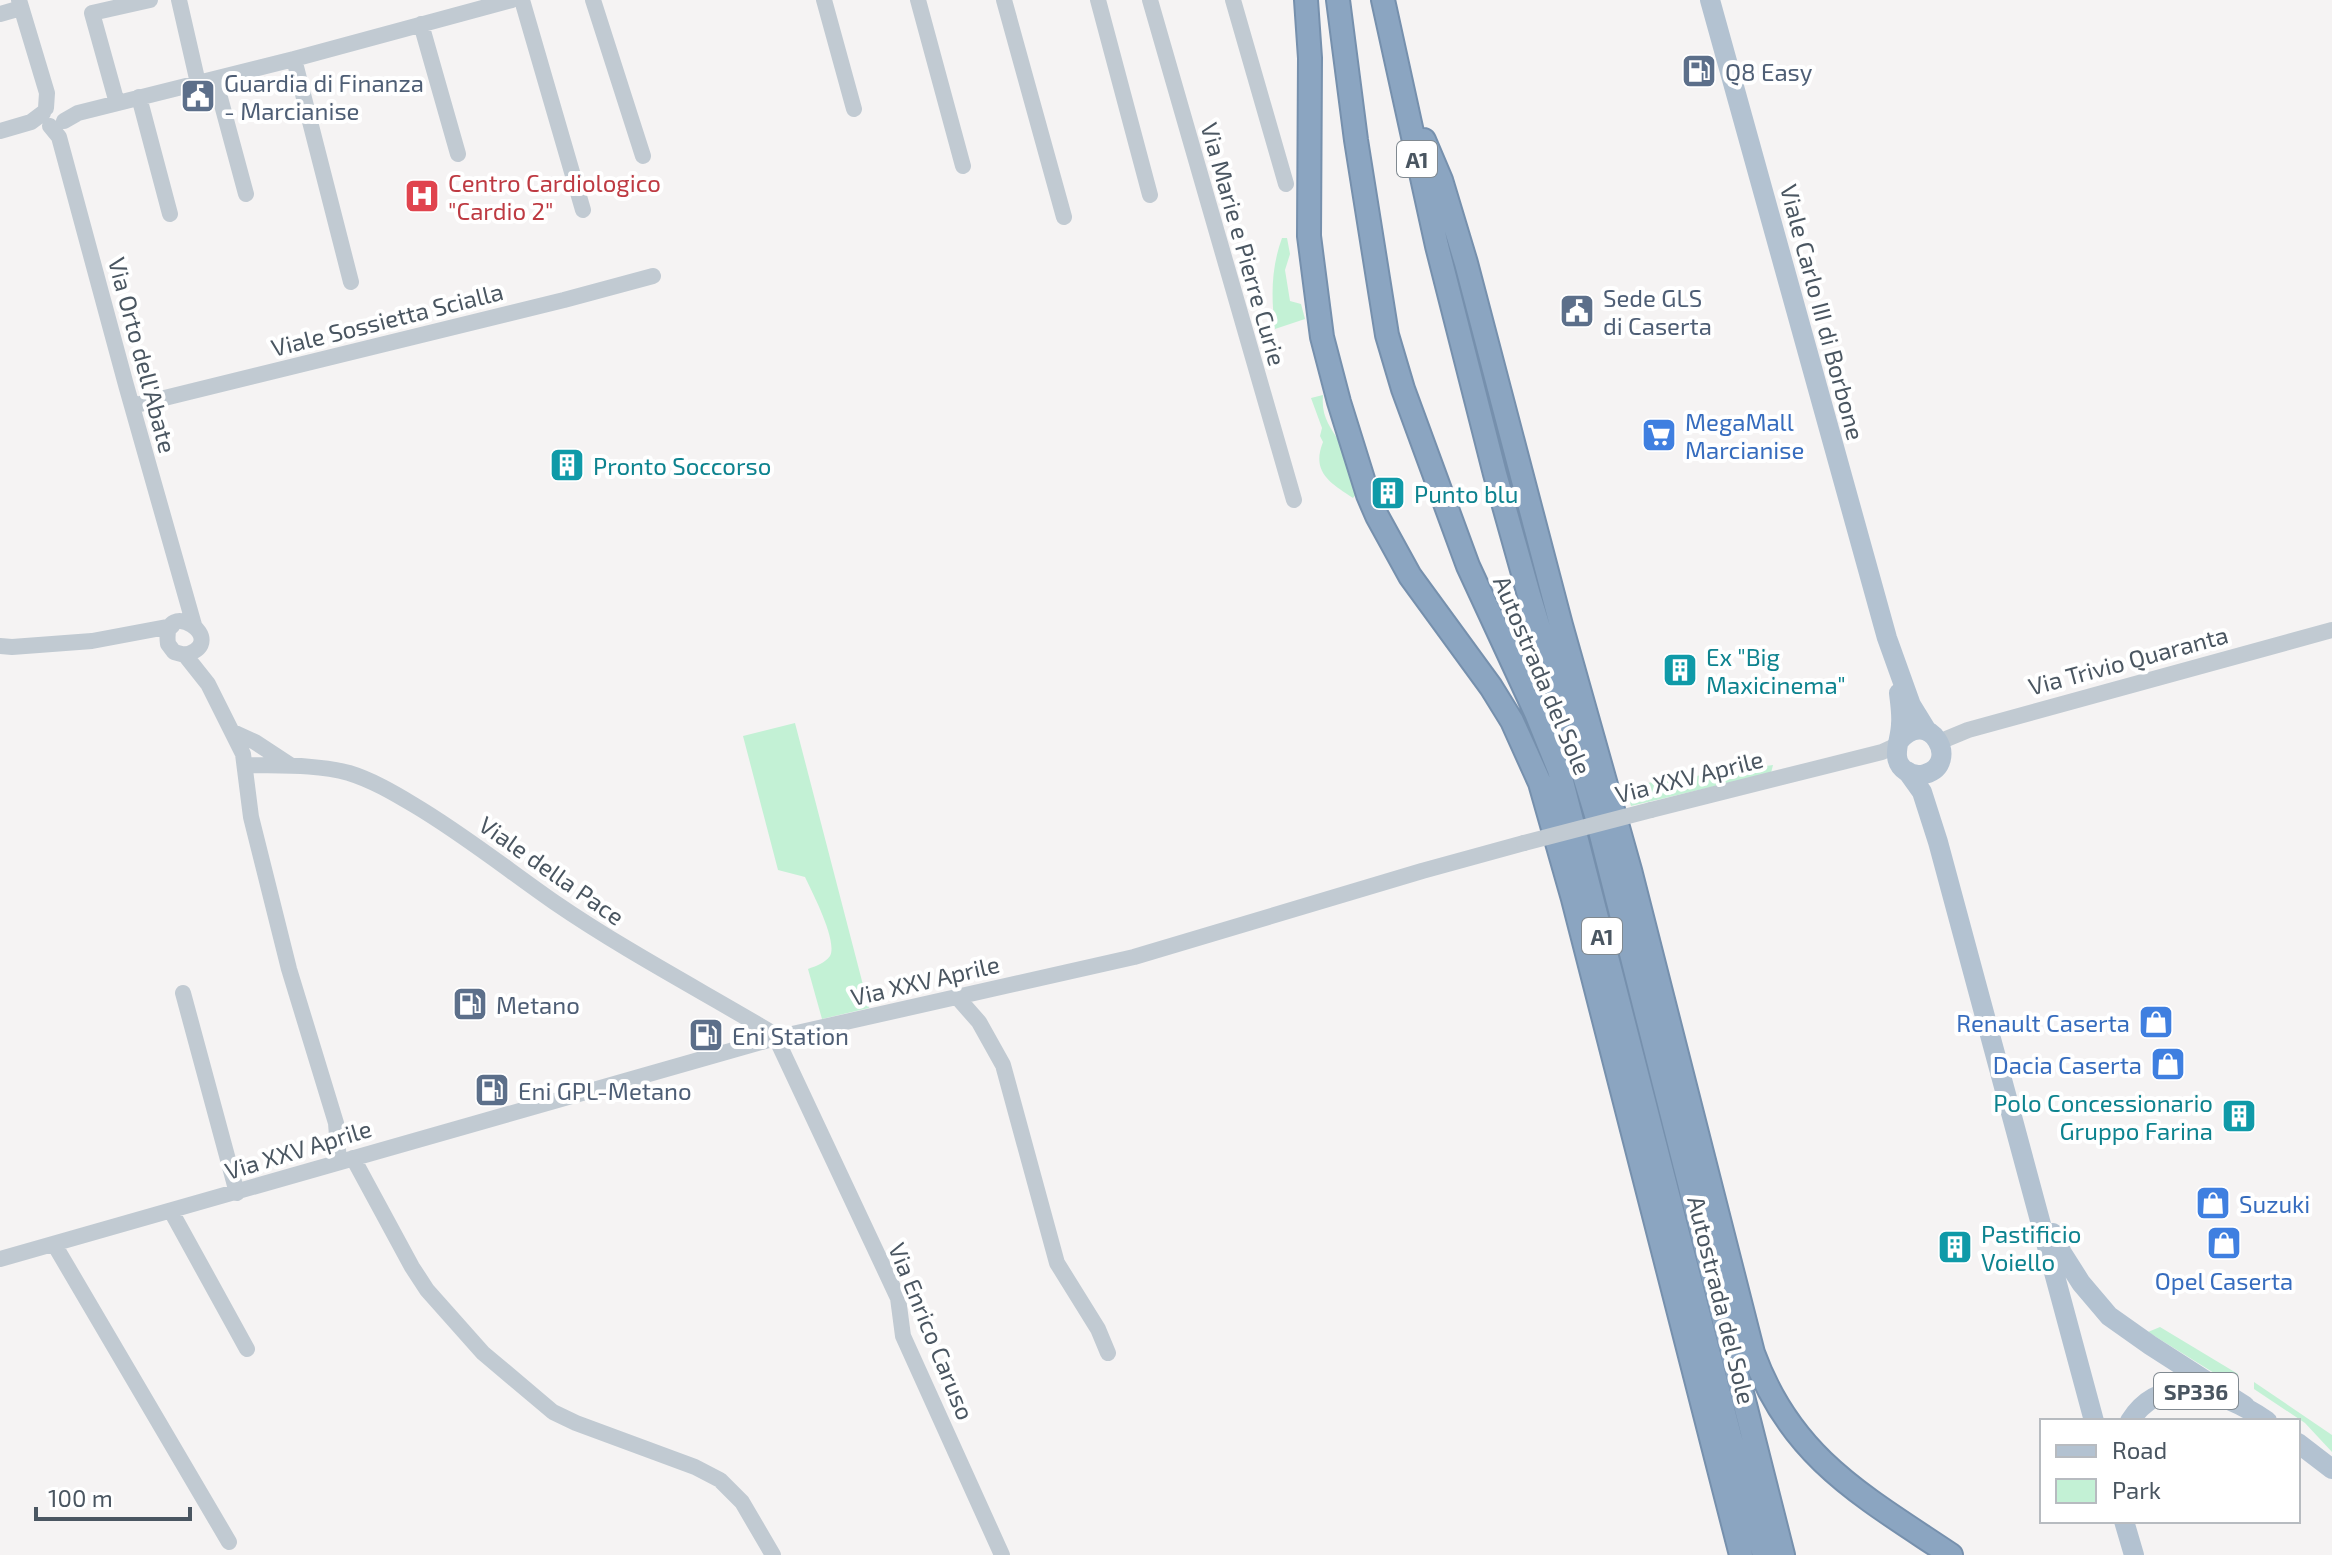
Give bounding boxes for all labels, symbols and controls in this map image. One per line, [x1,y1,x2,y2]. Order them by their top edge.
fuel station icon: Q8 Easy [1680,52,1718,90]
place label: Q8 Easy [1725,57,1813,86]
place label: Guardia di Finanza - Marcianise [224,68,424,125]
public building icon: Guardia di Finanza - Marcianise [179,77,217,115]
street label: Via Marie e Pierre Curie [1195,119,1293,369]
road number: A1 [1397,141,1437,177]
place label: Centro Cardiologico "Cardio 2" [448,168,661,225]
hospital icon: Centro Cardiologico "Cardio 2" [403,177,441,215]
street label: Viale Carlo III di Borbone [1775,181,1871,443]
street label: Via Orto dell'Abate [103,254,183,456]
street label: Viale Sossietta Scialla [268,276,506,362]
place label: Sede GLS di Caserta [1603,283,1712,340]
public building icon: Sede GLS di Caserta [1558,292,1596,330]
place label: MegaMall Marcianise [1685,407,1804,464]
supermarket icon: MegaMall Marcianise [1640,416,1678,454]
building icon: Pronto Soccorso [548,446,586,484]
place label: Pronto Soccorso [593,451,771,480]
building icon: Punto blu [1369,474,1407,512]
place label: Punto blu [1414,479,1518,508]
street label: Autostrada del Sole [1488,571,1598,779]
street label: Via Trivio Quaranta [2025,619,2231,701]
place label: Ex "Big Maxicinema" [1706,642,1846,699]
building icon: Ex "Big Maxicinema" [1661,651,1699,689]
street label: Via XXV Aprile [1612,744,1766,808]
street label: Viale della Pace [474,809,630,931]
road number: A1 [1582,918,1622,954]
street label: Via XXV Aprile [848,949,1002,1011]
fuel station icon: Metano [451,985,489,1023]
place label: Metano [496,990,580,1019]
shop icon: Renault Caserta [2137,1003,2175,1041]
place label: Renault Caserta [1956,1008,2130,1037]
fuel station icon: Eni Station [687,1016,725,1054]
place label: Eni Station [732,1021,849,1050]
shop icon: Dacia Caserta [2149,1045,2187,1083]
place label: Dacia Caserta [1993,1050,2142,1079]
fuel station icon: Eni GPL-Metano [473,1071,511,1109]
place label: Eni GPL-Metano [518,1076,692,1105]
place label: Polo Concessionario Gruppo Farina [1993,1088,2213,1145]
building icon: Polo Concessionario Gruppo Farina [2220,1097,2258,1135]
street label: Via XXV Aprile [221,1113,375,1185]
shop icon: Suzuki [2194,1184,2232,1222]
place label: Suzuki [2239,1189,2310,1218]
street label: Autostrada del Sole [1682,1193,1762,1407]
place label: Pastificio Voiello [1981,1219,2081,1276]
shop icon: Opel Caserta [2205,1224,2243,1262]
building icon: Pastificio Voiello [1936,1228,1974,1266]
street label: Via Enrico Caruso [883,1238,981,1424]
place label: Opel Caserta [2155,1266,2293,1295]
road number: SP336 [2154,1373,2238,1409]
legend [2040,1419,2300,1523]
text: Road [2112,1435,2167,1464]
scale bar [36,1471,190,1521]
text: Park [2112,1475,2161,1504]
text: 100 m [48,1483,113,1512]

